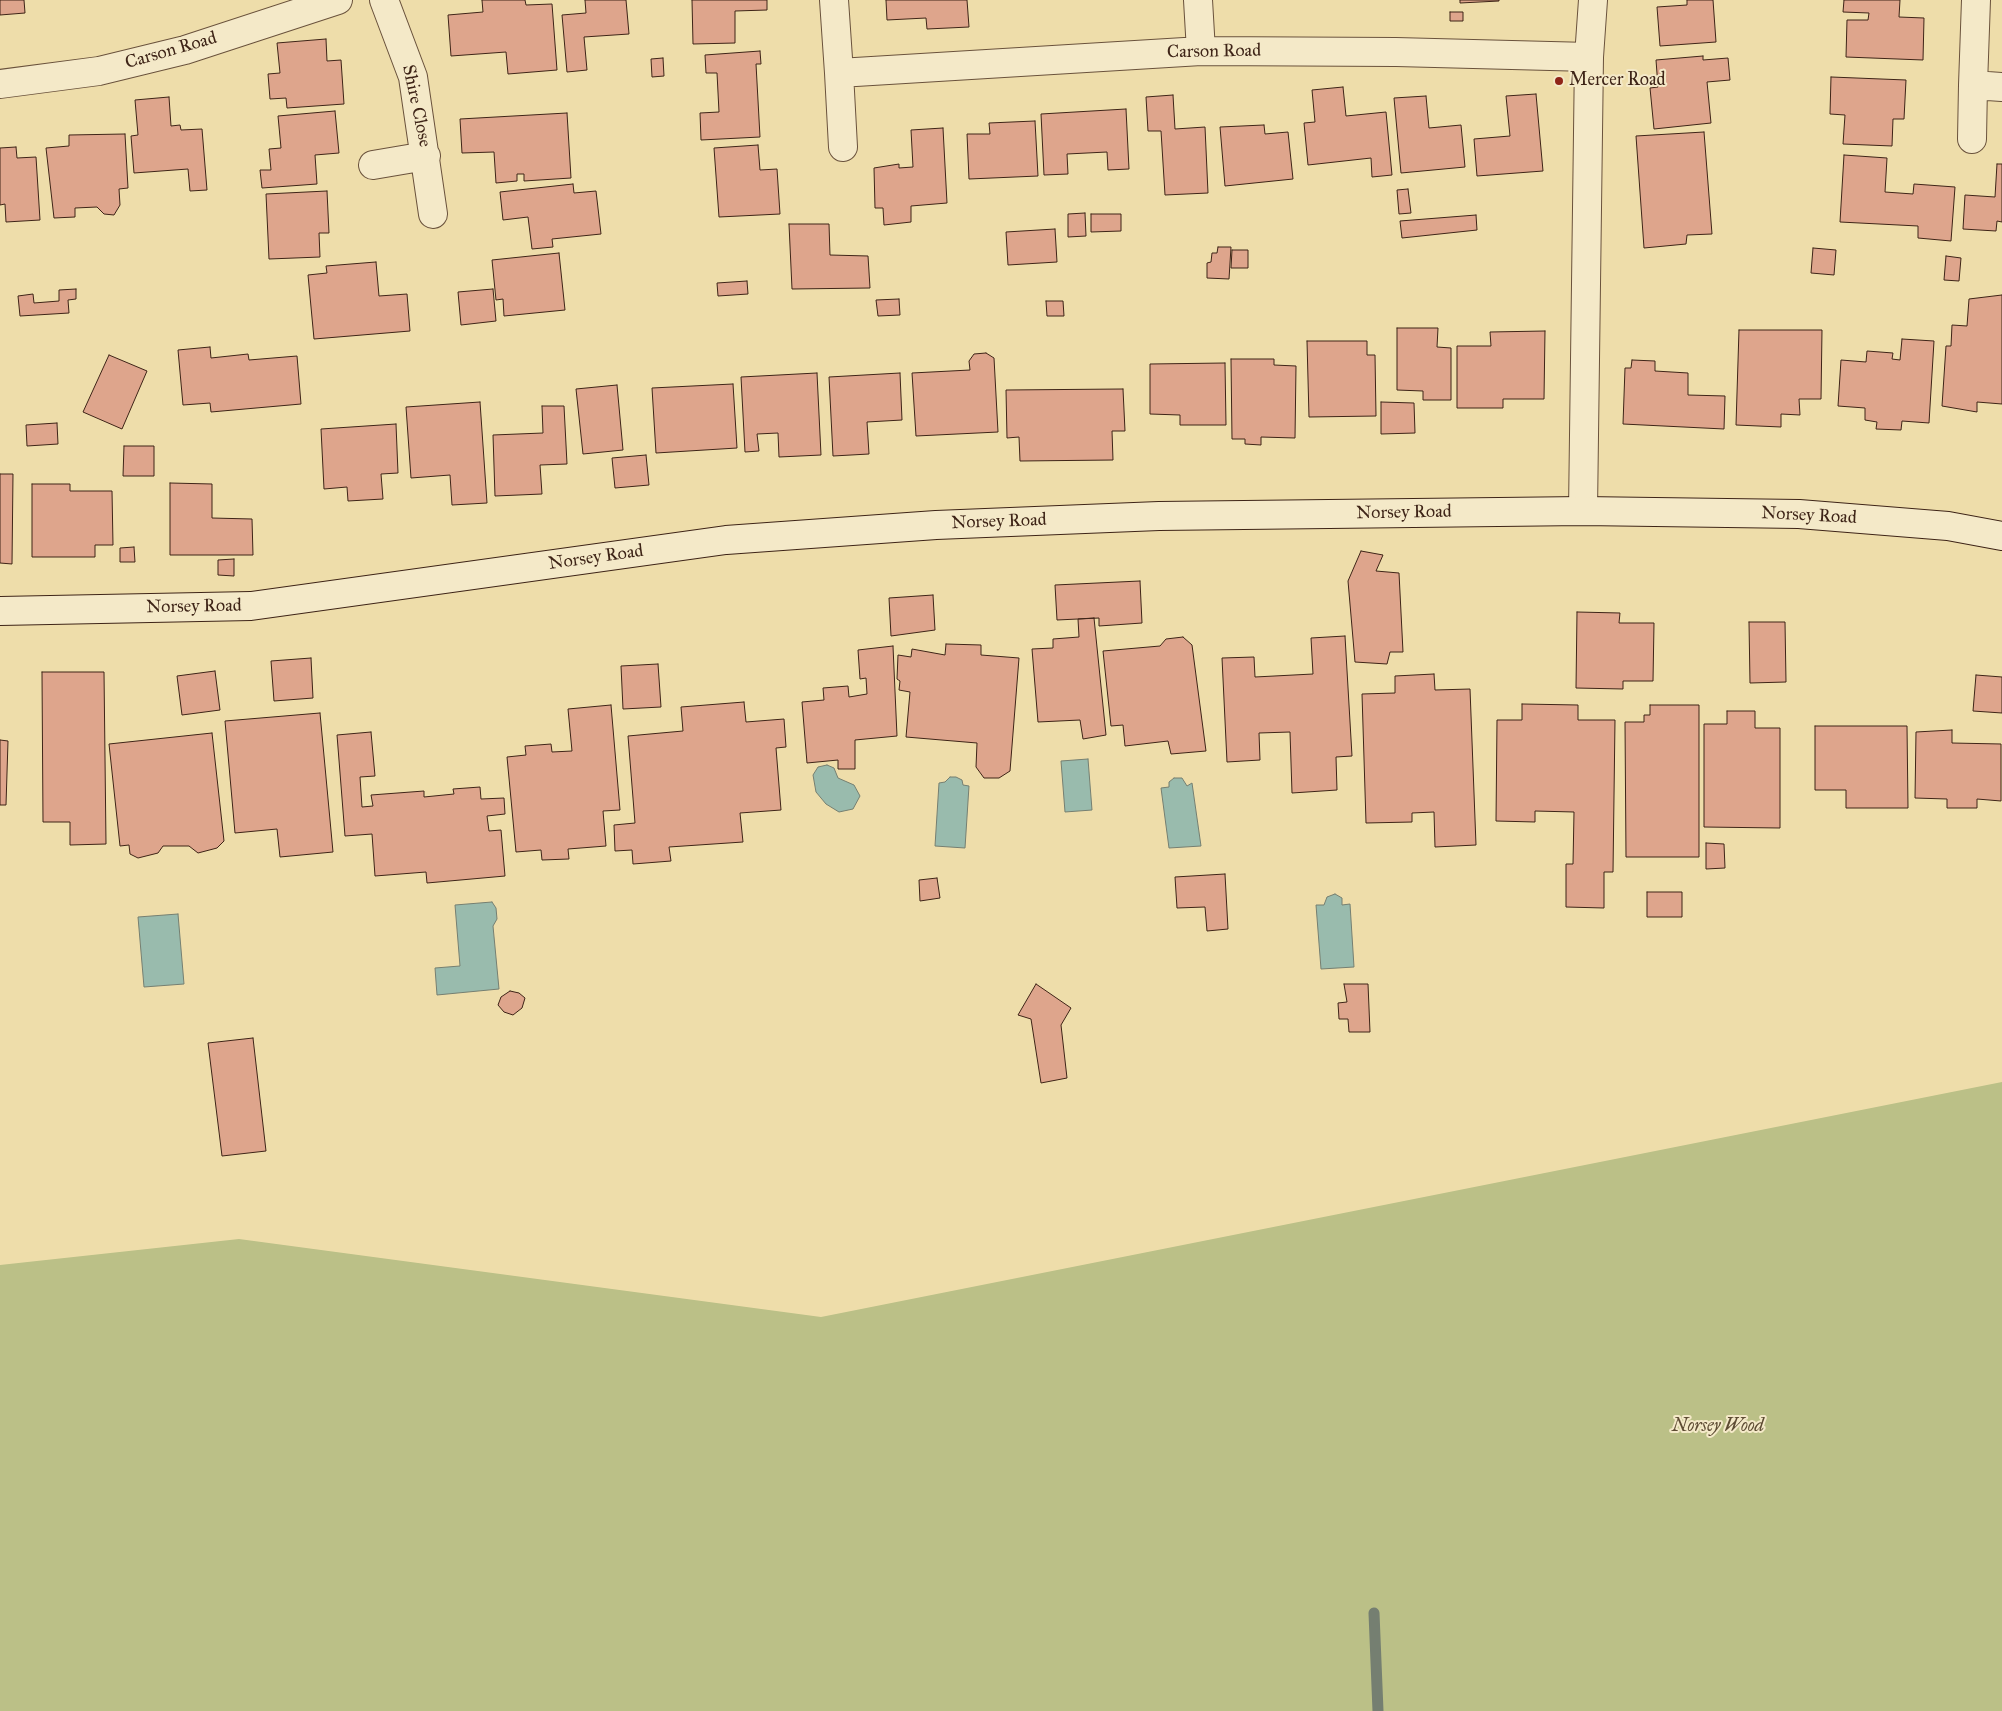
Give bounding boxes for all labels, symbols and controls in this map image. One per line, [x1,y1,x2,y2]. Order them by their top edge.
street label: Carson Road [123,28,219,74]
street label: Carson Road [1167,40,1261,64]
street label: Shire Close [397,63,435,149]
place label: Mercer Road [1569,70,1666,92]
marker: Mercer Road [1553,75,1565,87]
street label: Norsey Road [1356,501,1452,525]
street label: Norsey Road [1761,503,1857,529]
street label: Norsey Road [951,510,1047,534]
street label: Norsey Road [547,541,645,575]
street label: Norsey Road [146,595,242,619]
park label: Norsey Wood [1672,1416,1764,1438]

